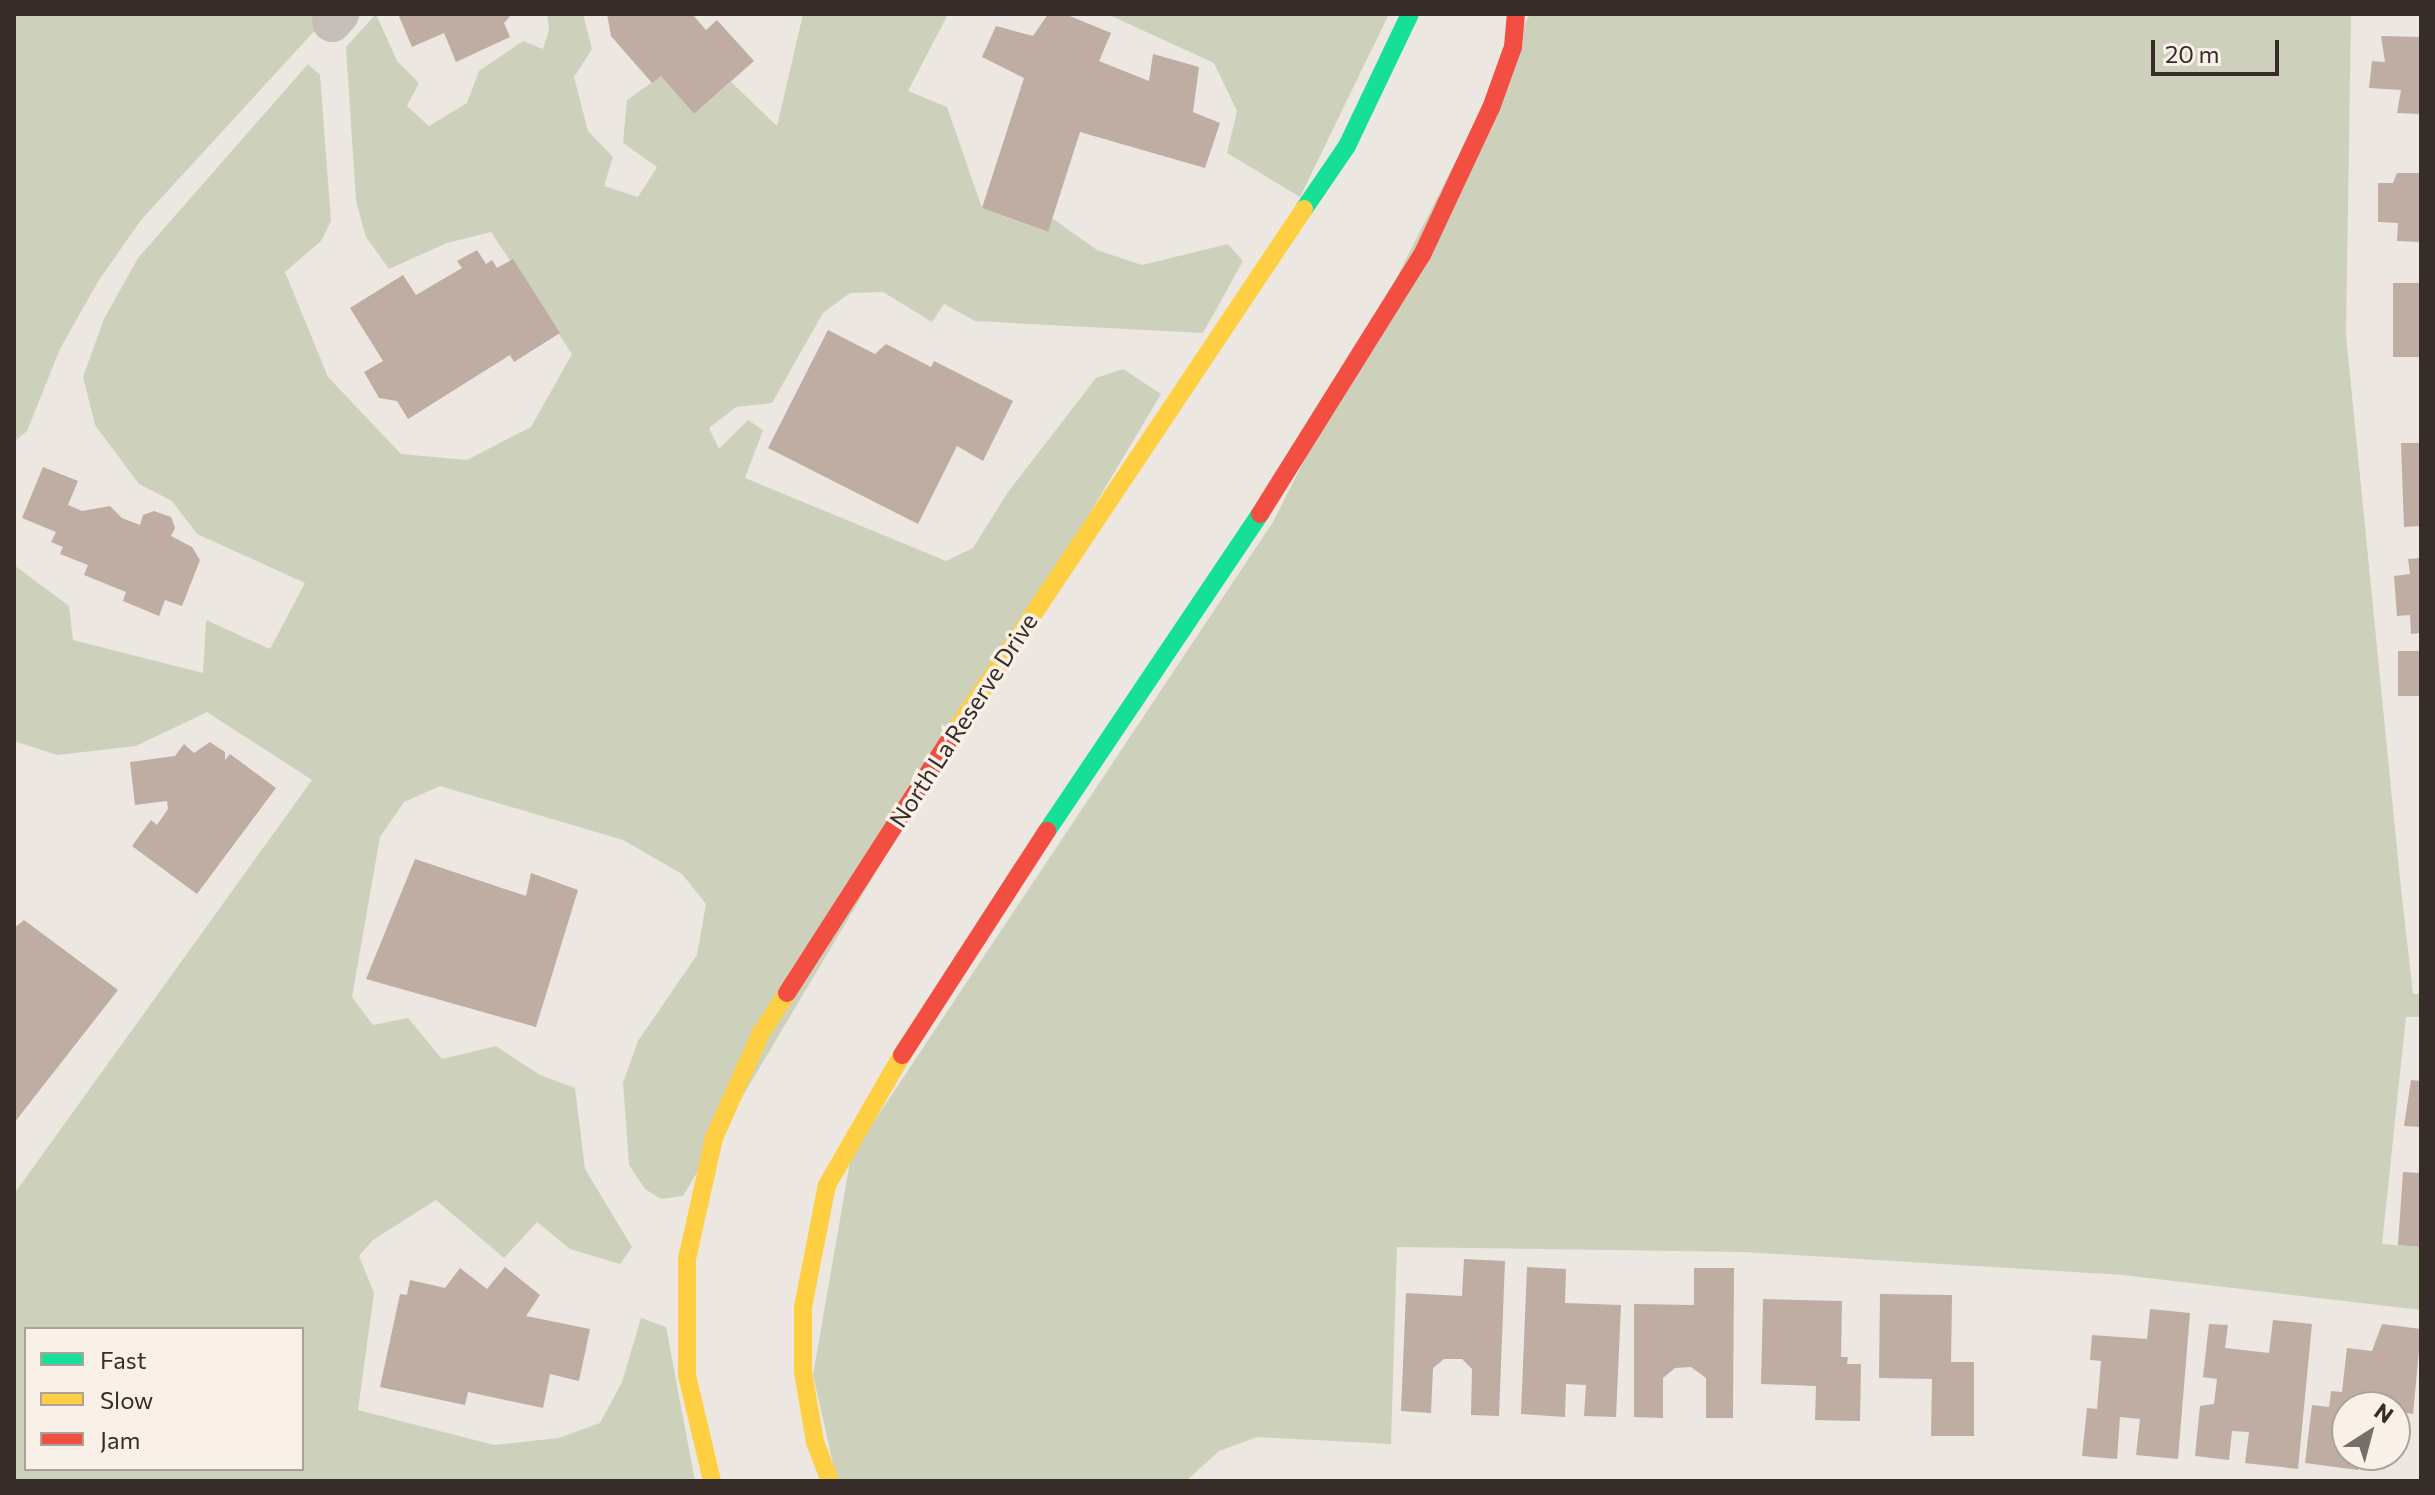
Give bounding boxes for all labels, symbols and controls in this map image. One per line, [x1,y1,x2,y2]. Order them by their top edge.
scale bar [2155,24,2283,74]
text: 20 m [2165,39,2219,68]
street label: North La Reserve Drive [883,608,1043,832]
legend [24,1327,304,1471]
text: Fast [100,1345,147,1374]
text: Slow [100,1385,153,1414]
north arrow [2331,1391,2411,1471]
text: N [2370,1397,2399,1429]
text: Jam [100,1425,140,1454]

